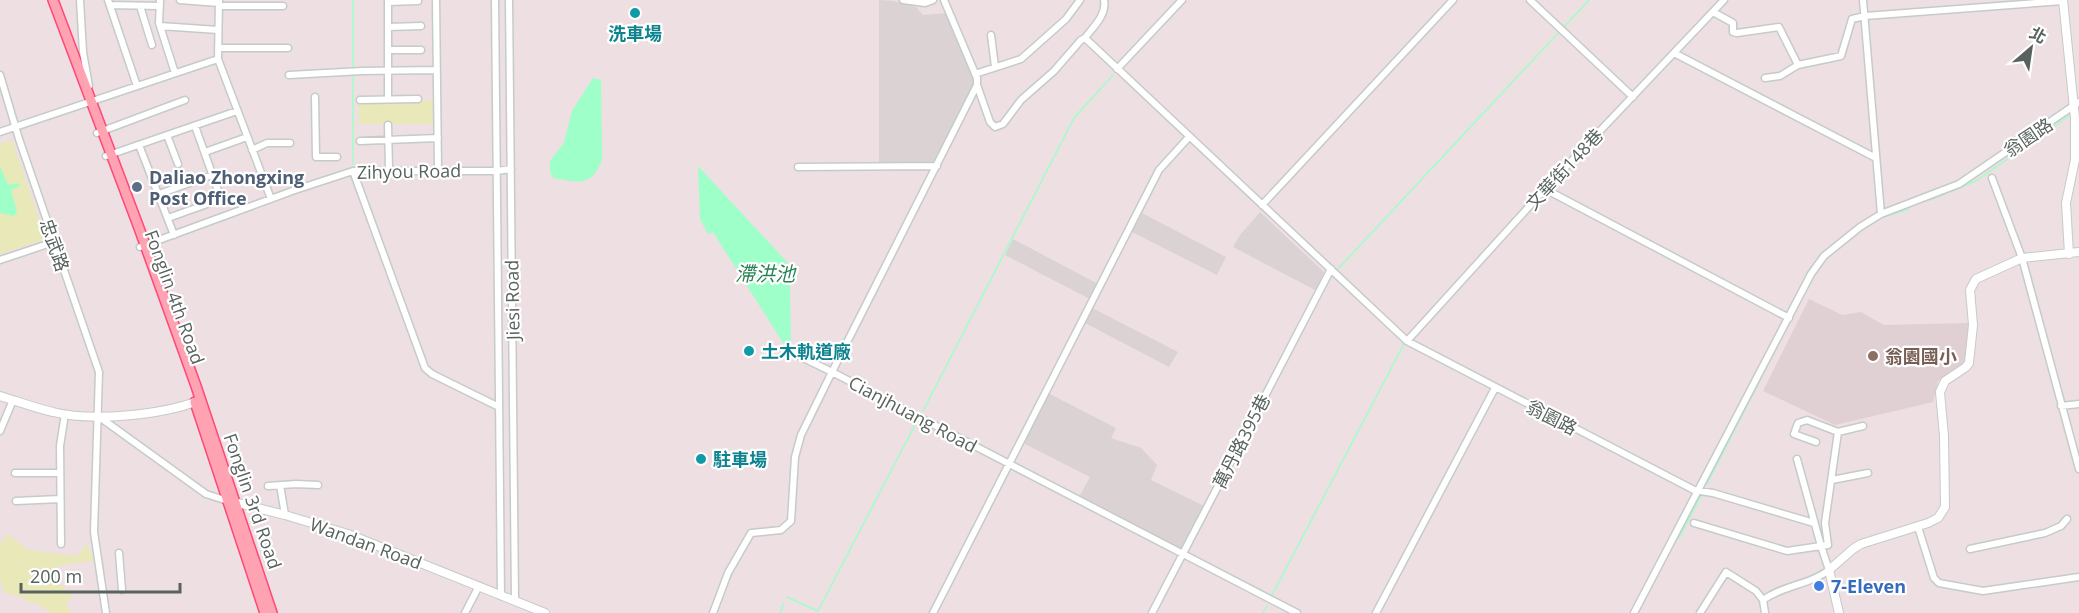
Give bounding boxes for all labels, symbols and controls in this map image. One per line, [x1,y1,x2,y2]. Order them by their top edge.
marker: 洗車場 [628,6,642,20]
north arrow [2001,18,2061,78]
place label: 洗車場 [608,21,662,45]
text: 北 [2026,21,2051,48]
street label: 翁園路 [1999,112,2057,162]
street label: 文華街148巷 [1520,123,1608,215]
street label: Zihyou Road [357,158,461,184]
place label: Daliao Zhongxing Post Office [149,165,304,210]
marker: Daliao Zhongxing Post Office [130,180,144,194]
street label: 忠武路 [35,216,75,274]
street label: Fonglin 4th Road [140,227,210,367]
street label: Jiesi Road [499,260,525,342]
water label: 滯洪池 [735,260,797,287]
place label: 土木軌道廠 [761,339,851,363]
marker: 土木軌道廠 [742,344,756,358]
place label: 翁園國小 [1885,344,1957,368]
marker: 翁園國小 [1866,349,1880,363]
street label: Cianjhuang Road [845,370,981,458]
street label: 萬丹路395巷 [1207,390,1275,492]
street label: 翁園路 [1522,394,1582,440]
street label: Fonglin 3rd Road [219,430,287,572]
place label: 駐車場 [713,447,767,471]
marker: 駐車場 [694,452,708,466]
street label: Wandan Road [307,512,425,574]
scale bar [21,556,180,594]
text: 200 m [30,564,82,588]
place label: 7-Eleven [1831,574,1906,598]
marker: 7-Eleven [1812,579,1826,593]

